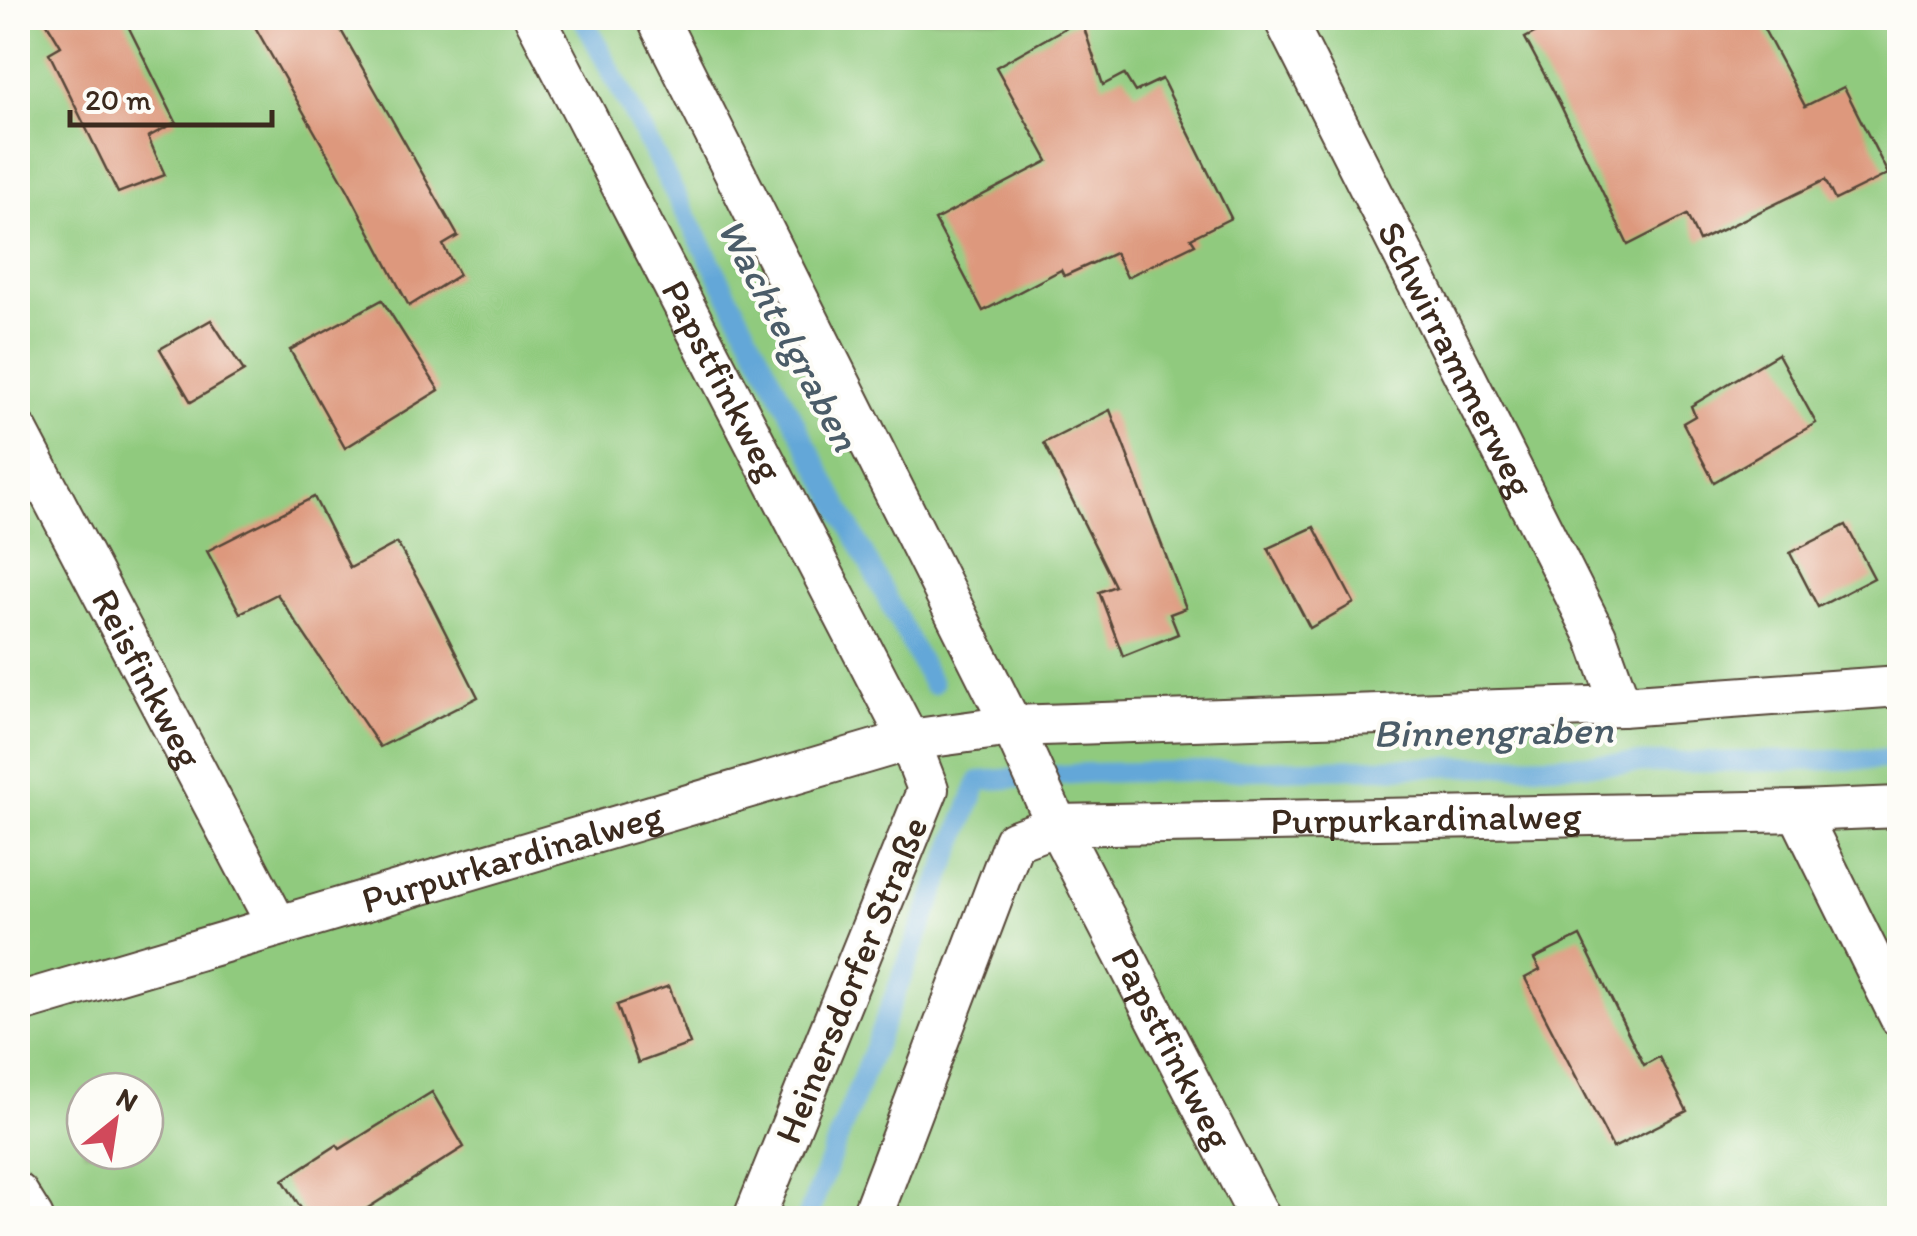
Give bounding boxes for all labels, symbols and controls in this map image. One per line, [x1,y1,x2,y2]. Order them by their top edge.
scale bar [70,65,272,127]
text: 20 m [85,81,151,118]
water label: Wachtelgraben [708,210,871,459]
street label: Schwirrammerweg [1367,214,1545,505]
street label: Papstfinkweg [652,272,794,489]
street label: Reisfinkweg [82,581,213,776]
water label: Binnengraben [1372,705,1614,757]
street label: Purpurkardinalweg [356,791,668,923]
street label: Purpurkardinalweg [1270,792,1582,844]
street label: Heinersdorfer Straße [764,810,938,1150]
street label: Papstfinkweg [1101,940,1243,1157]
north arrow [65,1071,165,1171]
text: N [111,1080,144,1119]

